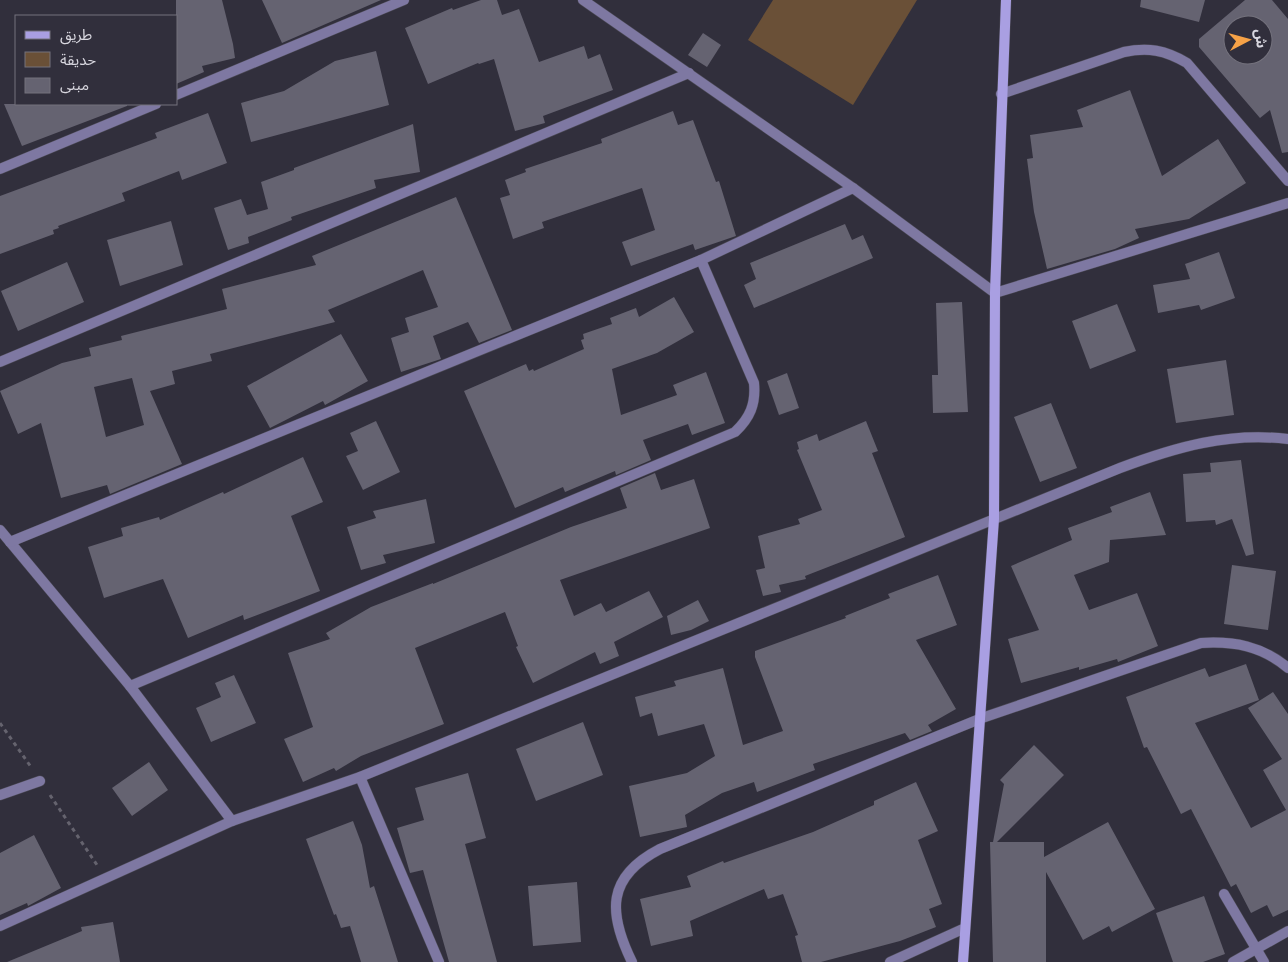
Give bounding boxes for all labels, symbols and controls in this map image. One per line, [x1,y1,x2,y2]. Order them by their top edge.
legend [15,15,178,105]
north arrow [1223,15,1273,65]
text: طريق [60,26,92,45]
text: ش [1252,28,1270,49]
text: حديقة [60,51,96,68]
text: مبنى [60,76,89,94]

